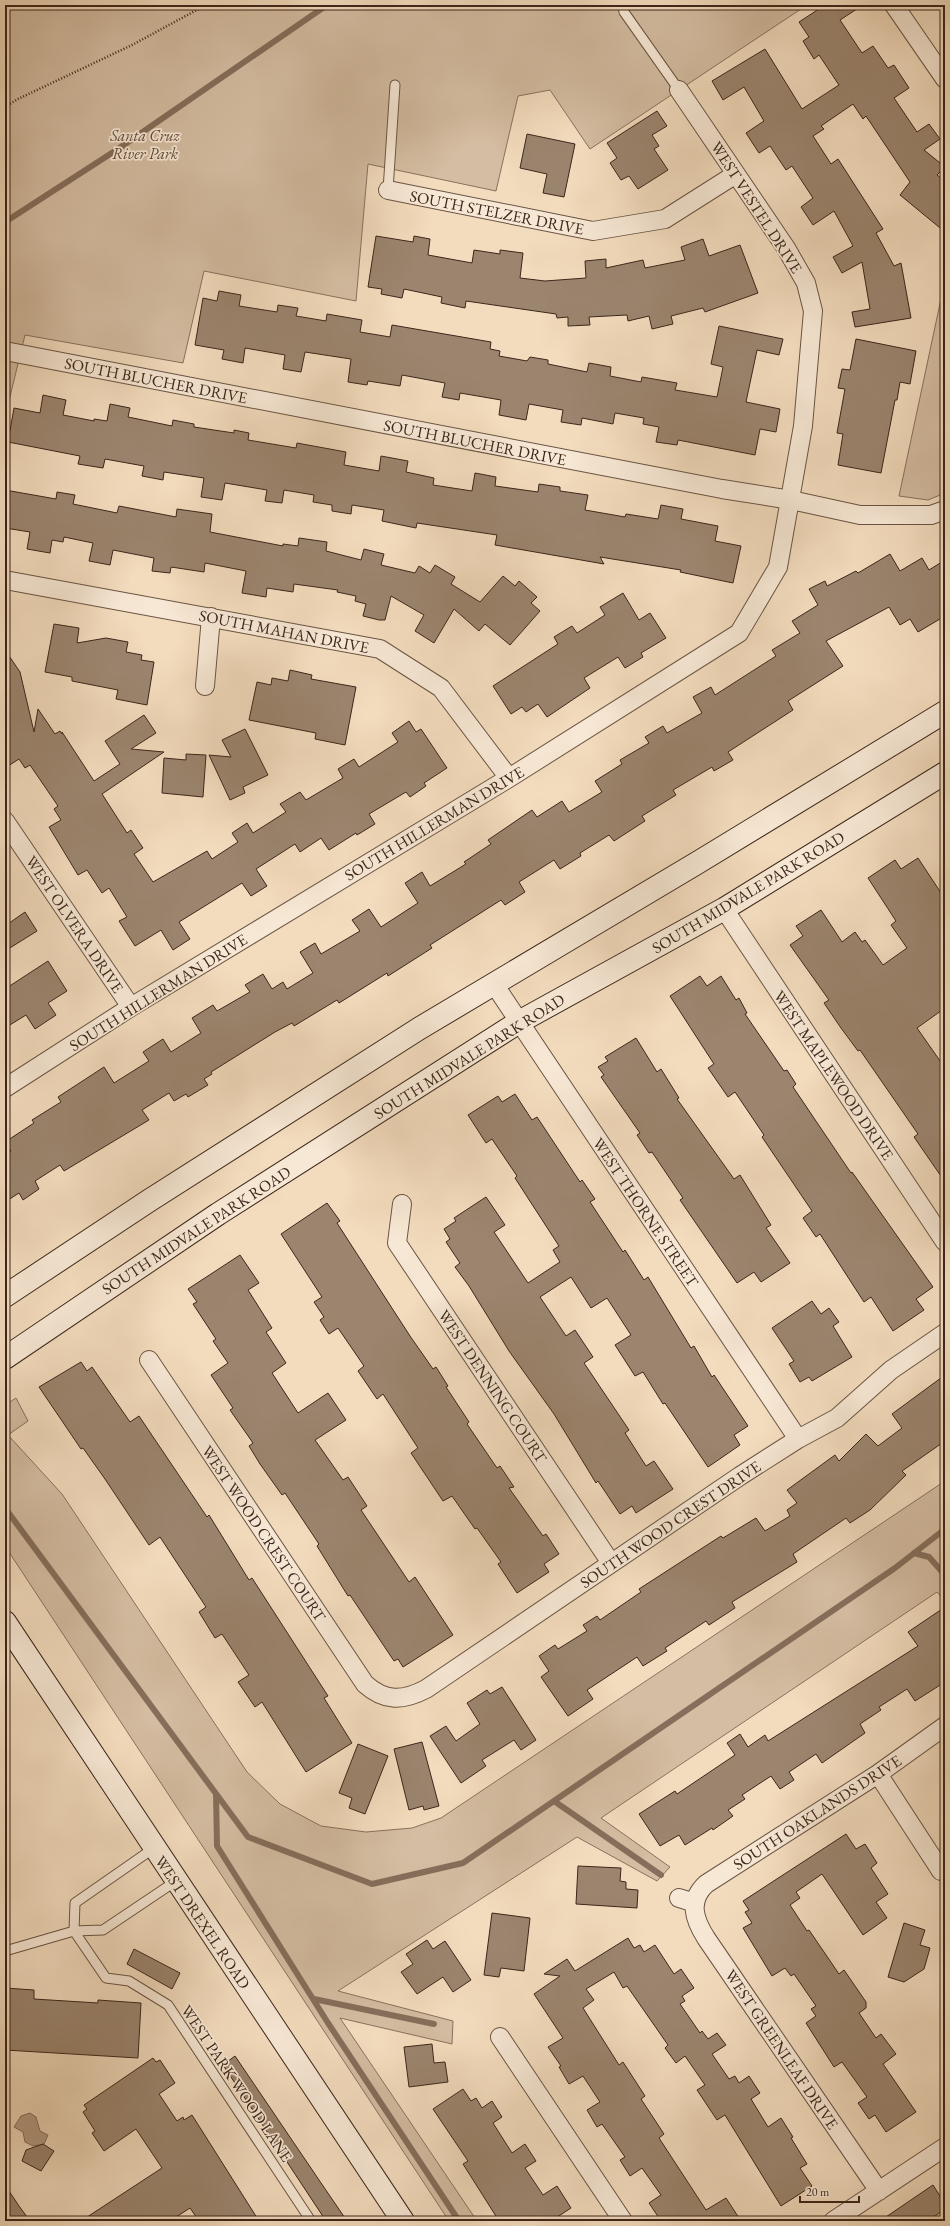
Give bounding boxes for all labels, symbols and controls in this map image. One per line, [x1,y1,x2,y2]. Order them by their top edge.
park label: Santa Cruz River Park [109,125,180,164]
street label: WEST VESTEL DRIVE [706,137,807,277]
street label: SOUTH STELZER DRIVE [408,185,586,240]
street label: SOUTH BLUCHER DRIVE [63,352,249,408]
street label: SOUTH BLUCHER DRIVE [382,414,568,470]
street label: SOUTH MAHAN DRIVE [197,605,371,658]
street label: SOUTH HILLERMAN DRIVE [341,761,528,885]
street label: SOUTH MIDVALE PARK ROAD [648,826,848,958]
street label: WEST OLVERA DRIVE [21,852,128,997]
street label: SOUTH HILLERMAN DRIVE [65,929,251,1056]
street label: WEST MAPLEWOOD DRIVE [769,986,898,1164]
street label: SOUTH MIDVALE PARK ROAD [370,989,569,1124]
street label: WEST THORNE STREET [588,1134,704,1291]
street label: SOUTH MIDVALE PARK ROAD [98,1161,295,1299]
street label: WEST DENNING COURT [433,1306,552,1467]
street label: WEST WOOD CREST COURT [197,1441,331,1626]
street label: SOUTH WOOD CREST DRIVE [576,1456,765,1593]
street label: SOUTH OAKLANDS DRIVE [729,1750,905,1875]
street label: WEST DREXEL ROAD [150,1851,255,1993]
street label: WEST GREENLEAF DRIVE [720,1965,843,2133]
street label: WEST PARK WOOD LANE [176,2001,297,2166]
scale bar [800,2178,859,2204]
text: 20 m [806,2184,830,2200]

